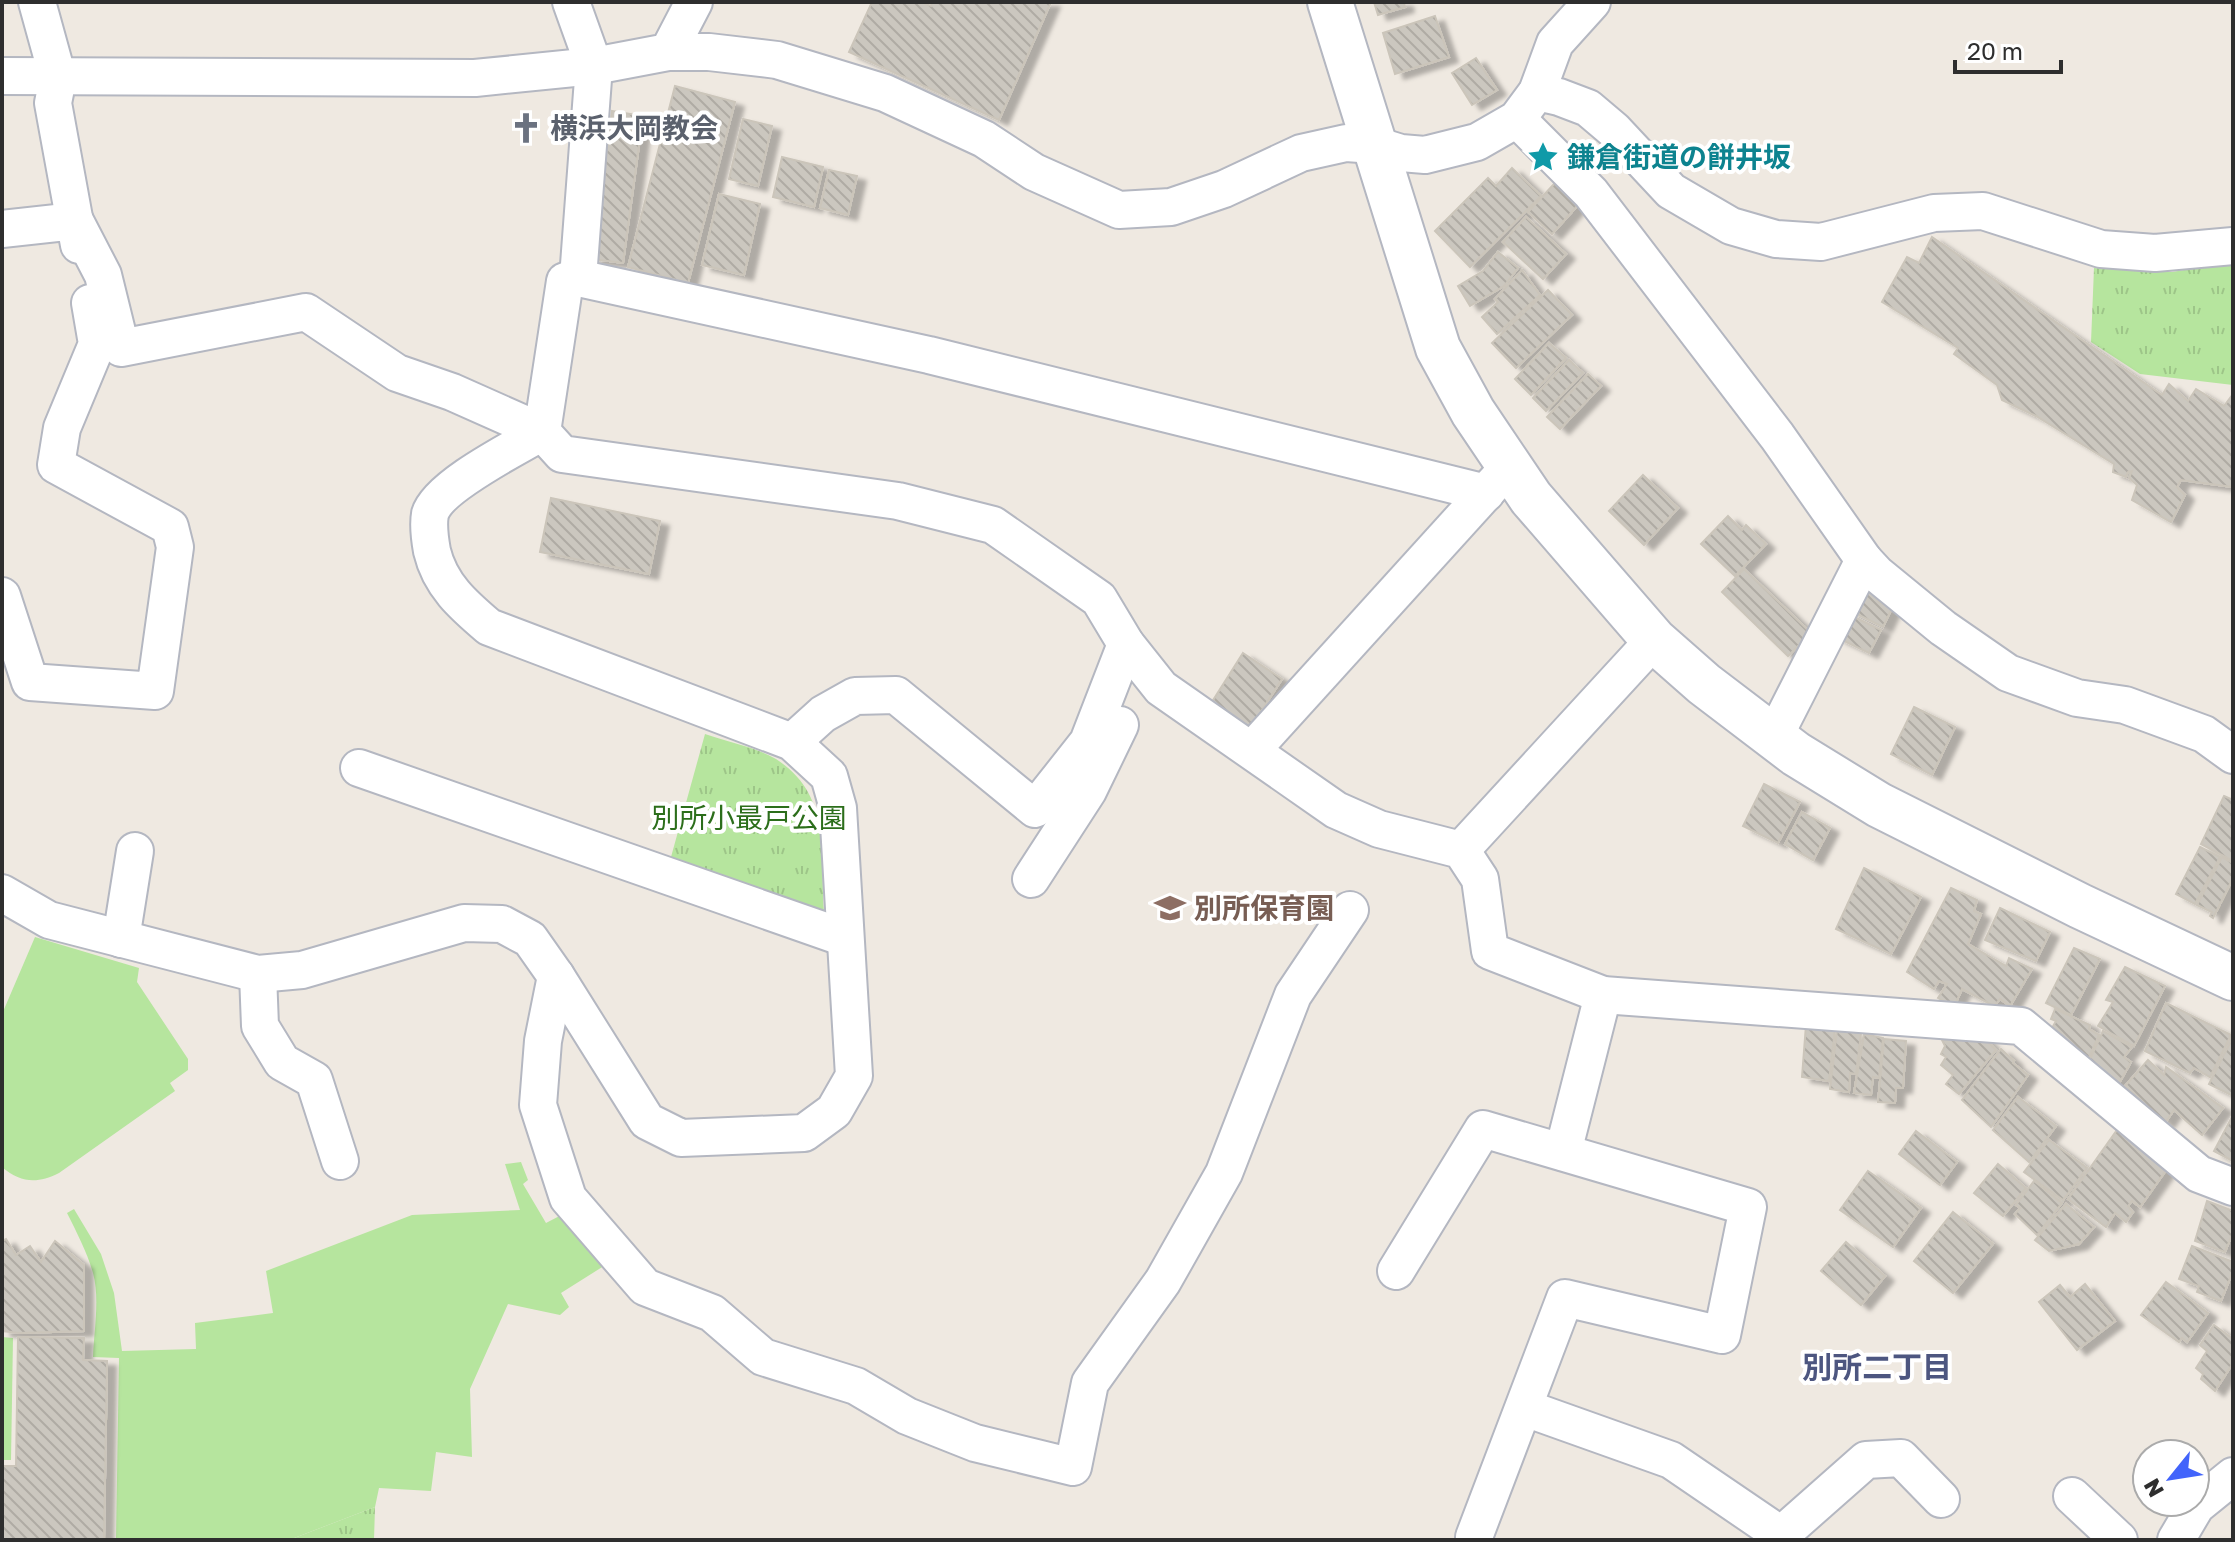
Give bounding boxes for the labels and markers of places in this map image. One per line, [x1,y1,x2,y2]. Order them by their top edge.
church icon: 横浜大岡教会 [509,111,543,145]
place label: 横浜大岡教会 [550,111,718,144]
place icon: 鎌倉街道の餅井坂 [1526,140,1560,174]
place label: 鎌倉街道の餅井坂 [1567,140,1791,173]
school or university icon: 別所保育園 [1153,891,1187,925]
place label: 別所保育園 [1194,891,1334,924]

